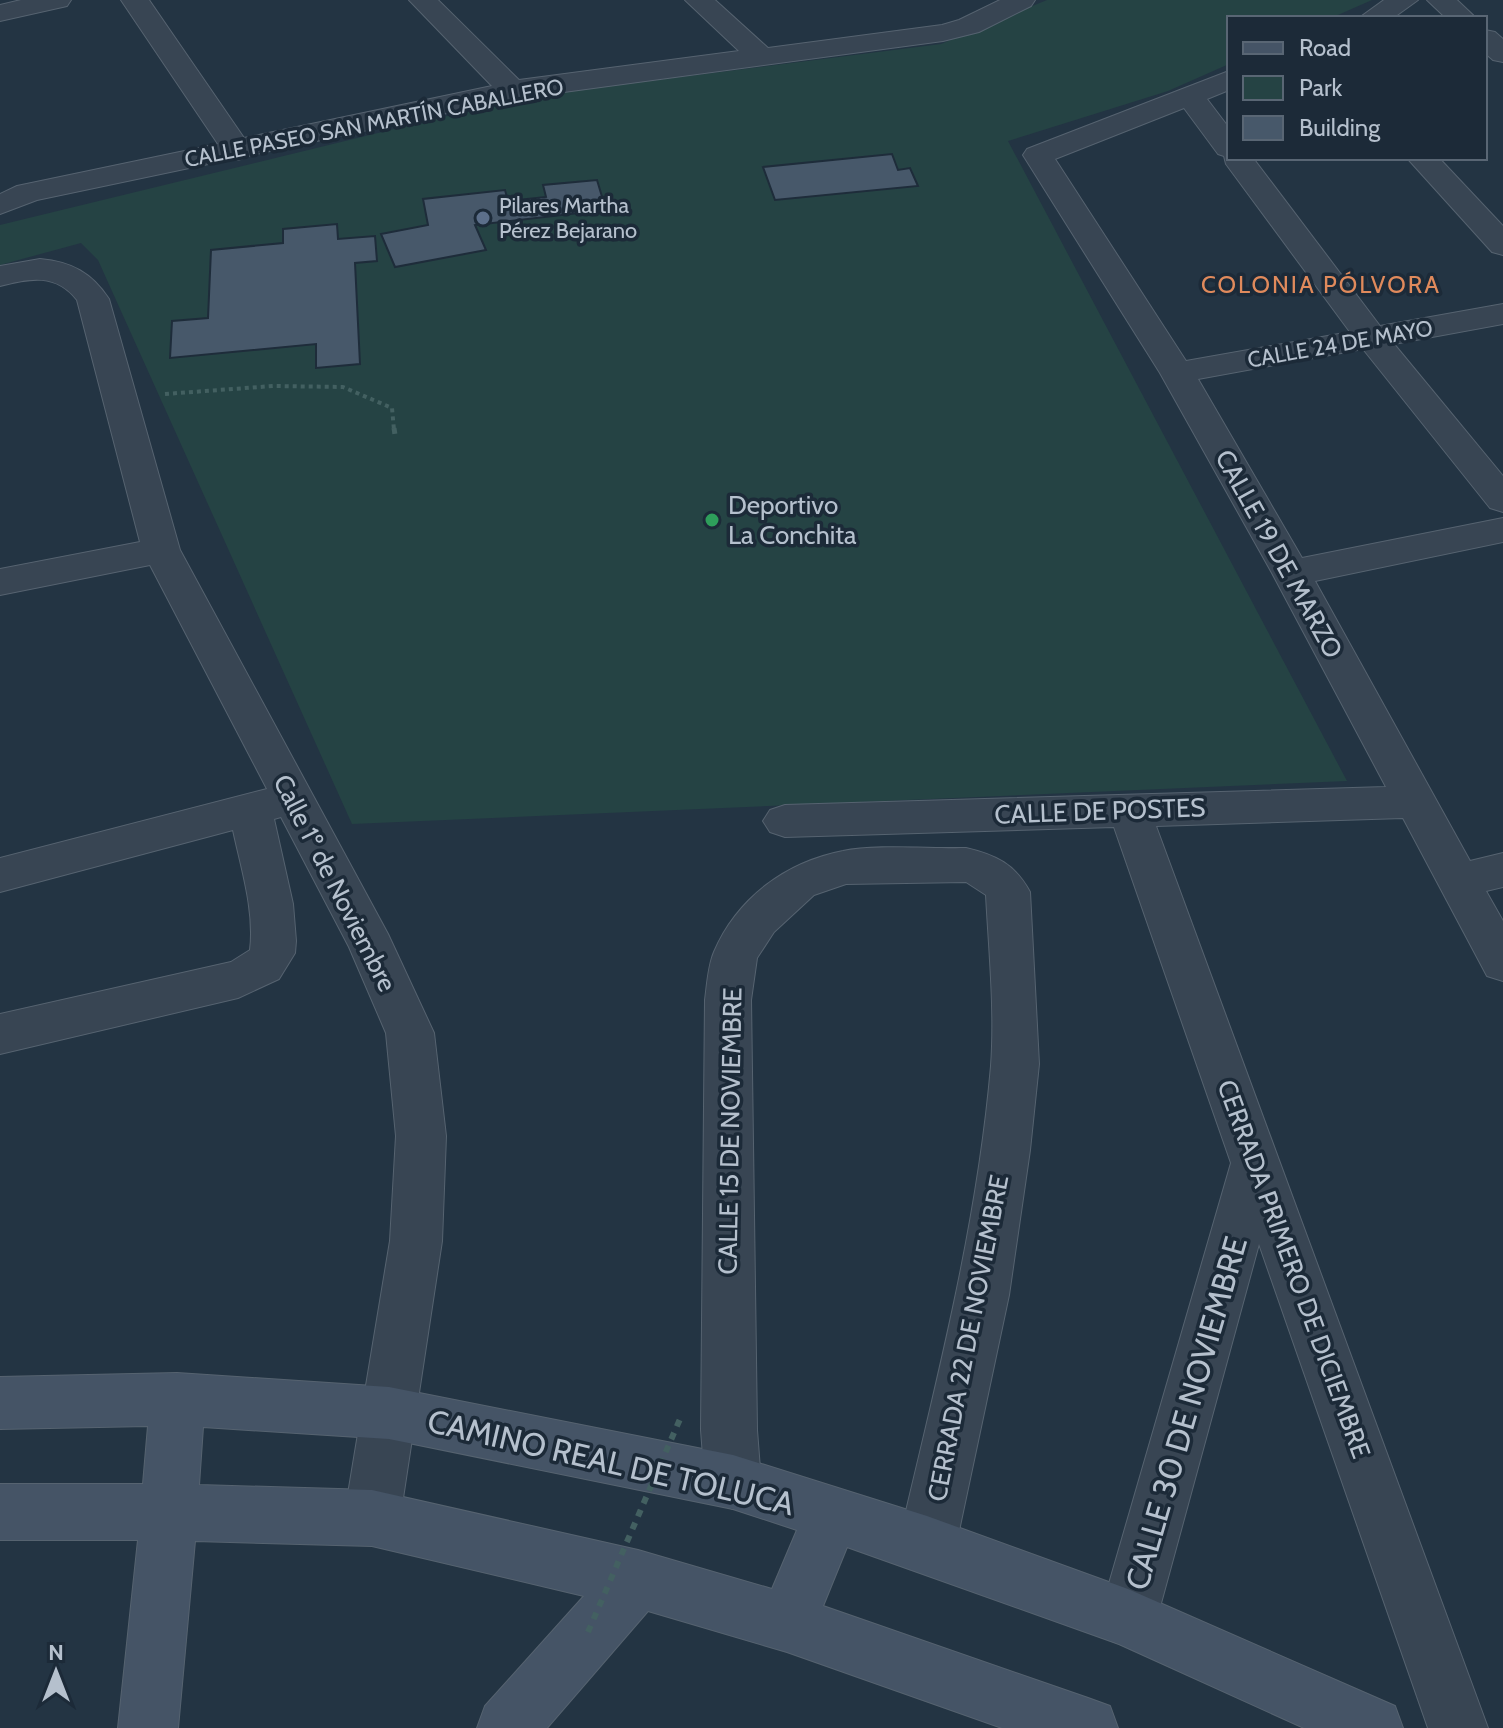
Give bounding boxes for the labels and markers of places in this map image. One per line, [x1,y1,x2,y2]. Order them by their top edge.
place label: Pilares Martha Pérez Bejarano [499,192,637,244]
marker: Pilares Martha Pérez Bejarano [474,209,492,227]
place label: Deportivo La Conchita [728,489,857,551]
marker: Deportivo La Conchita [703,511,721,529]

